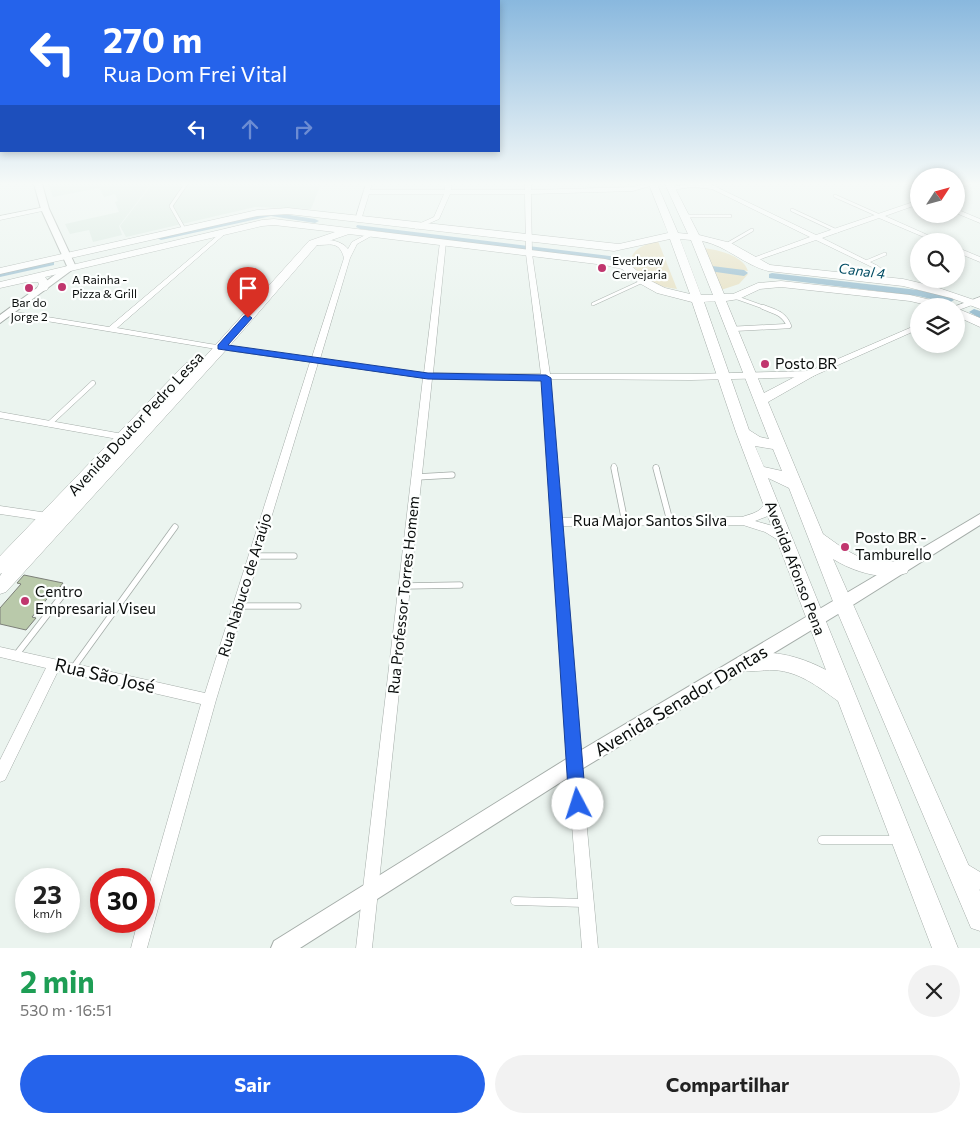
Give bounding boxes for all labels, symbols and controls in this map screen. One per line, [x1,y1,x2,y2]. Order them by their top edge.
text: 270 m [103,17,202,60]
icon: left [20,20,85,85]
text: Rua Dom Frei Vital [103,60,287,87]
icon: left [183,115,211,143]
icon: ahead [236,115,264,143]
icon: right [289,115,317,143]
north arrow [910,168,965,222]
map controls [910,168,965,353]
button: search [910,233,965,288]
place label: Everbrew Cervejaria [612,253,667,281]
water label: Canal 4 [838,259,886,282]
marker: Everbrew Cervejaria [596,262,608,274]
pin [227,267,269,318]
place label: A Rainha - Pizza & Grill [72,272,137,300]
icon: arrive [234,274,262,302]
marker: A Rainha - Pizza & Grill [56,281,68,293]
marker: Bar do Jorge 2 [23,282,35,294]
place label: Bar do Jorge 2 [10,295,48,324]
button: layers [910,298,965,353]
street label: Avenida Doutor Pedro Lessa [64,348,207,499]
place label: Posto BR [775,354,837,372]
marker: Posto BR [759,358,771,370]
street label: Rua Professor Torres Homem [384,495,422,695]
street label: Avenida Afonso Pena [762,498,830,637]
street label: Rua Nabuco de Araújo [214,511,274,659]
street label: Rua Major Santos Silva [573,511,727,529]
place label: Posto BR - Tamburello [855,528,932,563]
marker: Posto BR - Tamburello [839,541,851,553]
place label: Centro Empresarial Viseu [35,582,156,617]
marker: Centro Empresarial Viseu [19,595,31,607]
street label: Avenida Senador Dantas [590,640,771,761]
street label: Rua São José [53,653,158,697]
position arrow [551,777,603,829]
speed limit sign: 30 [90,868,155,933]
text: 23 [33,879,62,909]
text: km/h [33,906,62,920]
text: 2 min [20,962,95,999]
button: close [908,965,960,1017]
text: 530 m · 16:51 [20,1000,112,1019]
button: Sair [20,1055,485,1113]
button: Compartilhar [495,1055,960,1113]

